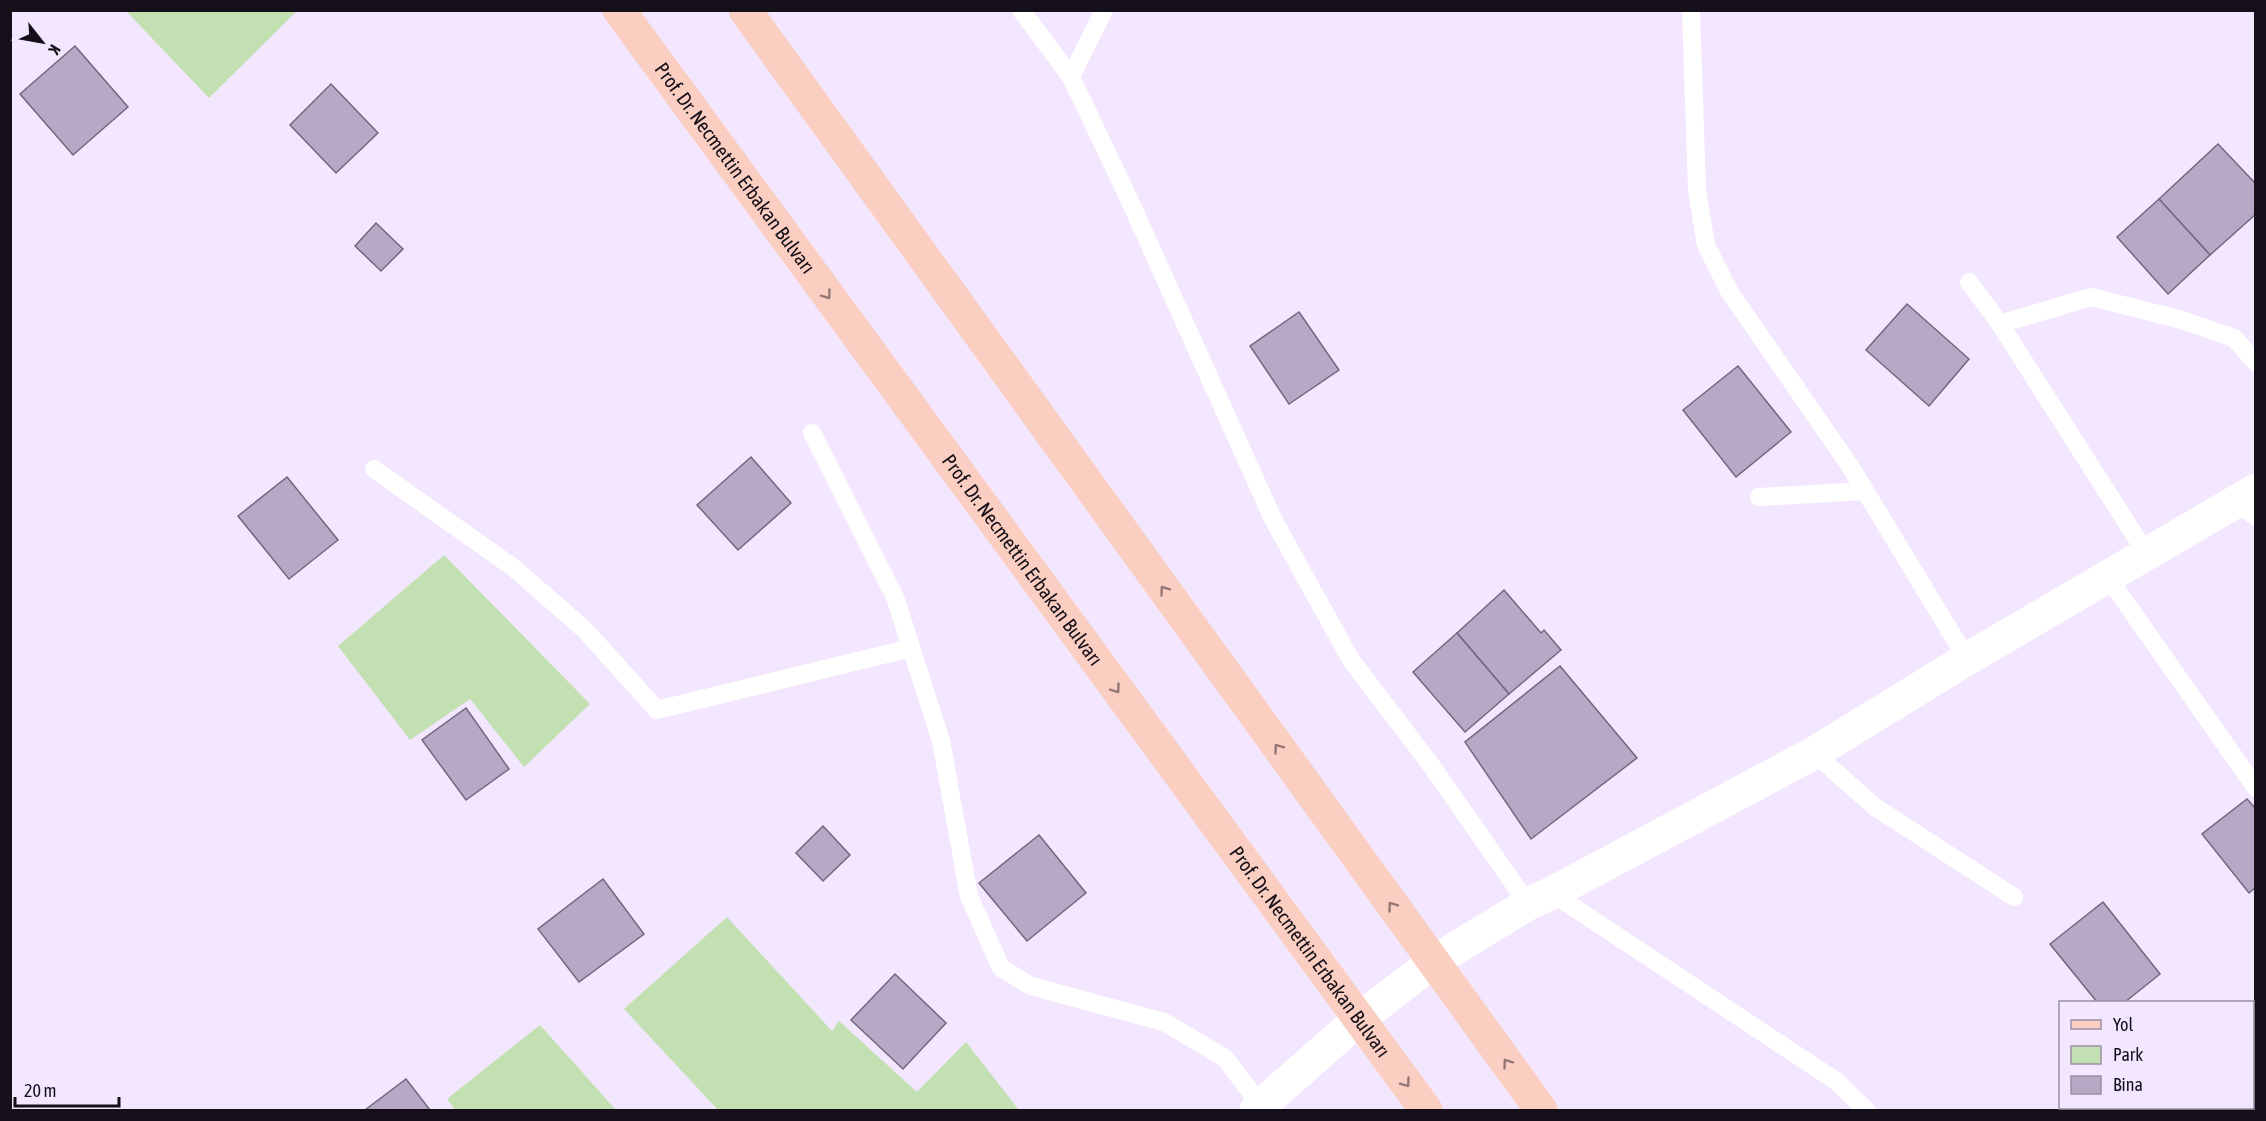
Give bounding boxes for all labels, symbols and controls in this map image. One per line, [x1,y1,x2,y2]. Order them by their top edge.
north arrow [12,12,72,72]
text: K [45,42,65,58]
street label: Prof. Dr. Necmettin Erbakan Bulvarı [650,58,820,278]
one-way arrow [820,288,831,299]
street label: Prof. Dr. Necmettin Erbakan Bulvarı [938,450,1108,670]
one-way arrow [1160,585,1171,596]
one-way arrow [1109,683,1120,694]
one-way arrow [1274,743,1285,754]
street label: Prof. Dr. Necmettin Erbakan Bulvarı [1225,842,1395,1061]
one-way arrow [1388,901,1399,912]
legend [2059,1001,2254,1109]
text: Yol [2113,1014,2133,1035]
text: Park [2113,1044,2143,1065]
one-way arrow [1503,1059,1514,1070]
scale bar [15,1070,118,1108]
text: Bina [2113,1074,2143,1095]
one-way arrow [1398,1077,1409,1088]
text: 20 m [24,1080,56,1101]

